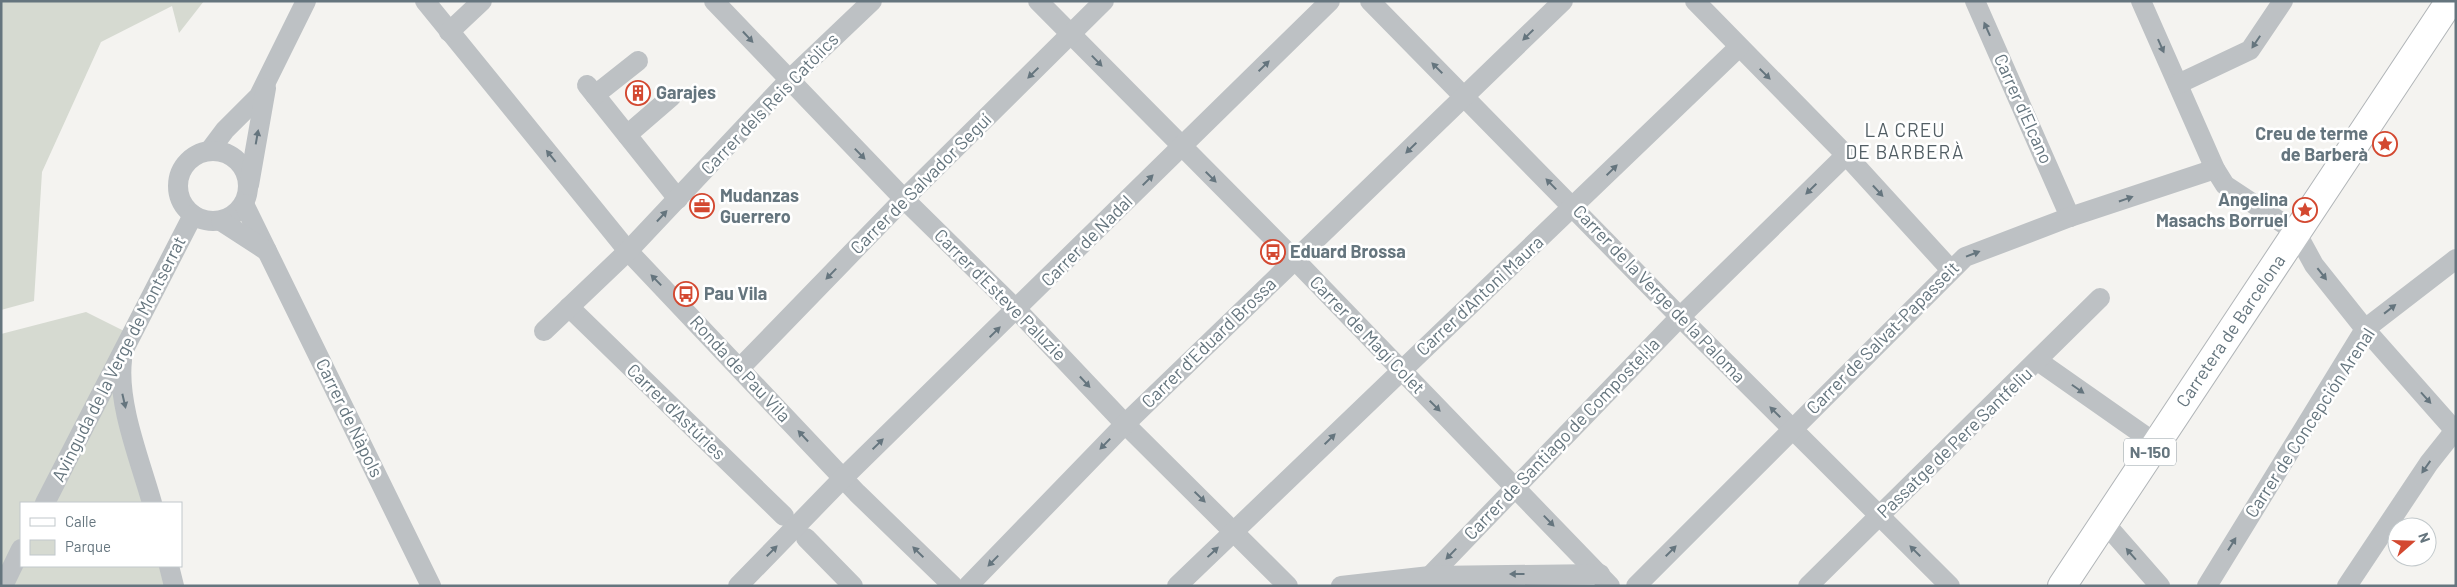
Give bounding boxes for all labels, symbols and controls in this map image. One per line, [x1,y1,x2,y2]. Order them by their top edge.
one-way arrow [1983,22,1991,36]
street label: Carrer dels Reis Catòlics [696,28,843,179]
one-way arrow [1522,29,1534,41]
one-way arrow [742,30,754,42]
one-way arrow [2251,35,2261,48]
one-way arrow [2157,39,2165,53]
street label: Carrer d'Elcano [1990,50,2058,167]
one-way arrow [1091,55,1103,67]
one-way arrow [1257,61,1269,73]
one-way arrow [1431,62,1443,74]
one-way arrow [1027,67,1039,79]
one-way arrow [1759,68,1771,80]
building icon: Garajes [625,80,651,106]
place label: Garajes [656,81,716,103]
street label: Carrer de Salvador Seguí [845,108,995,258]
district label: LA CREU DE BARBERÀ [1846,118,1964,163]
place label: Creu de terme de Barberà [2255,122,2368,165]
one-way arrow [254,129,262,145]
place icon: Creu de terme de Barberà [2372,131,2398,157]
one-way arrow [1405,142,1417,154]
one-way arrow [854,148,866,160]
one-way arrow [545,150,556,163]
one-way arrow [1605,164,1617,176]
one-way arrow [1205,171,1217,183]
one-way arrow [1142,175,1154,187]
one-way arrow [1545,178,1557,190]
one-way arrow [1805,183,1817,195]
place label: Mudanzas Guerrero [720,184,799,227]
one-way arrow [1872,184,1884,196]
place label: Angelina Masachs Borruel [2156,188,2288,231]
street label: Carrer de Nadal [1036,190,1137,291]
office icon: Mudanzas Guerrero [689,193,715,219]
one-way arrow [2119,194,2134,202]
place icon: Angelina Masachs Borruel [2292,197,2318,223]
street label: Carrer de la Verge de la Paloma [1569,200,1751,387]
one-way arrow [656,210,668,222]
street label: Carrer d'Esteve Paluzie [930,224,1071,365]
street label: Carrer d'Antoni Maura [1411,231,1547,360]
street label: Avinguda de la Verge de Montserrat [46,232,190,485]
bus stop icon: Eduard Brossa [1260,239,1286,265]
place label: Eduard Brossa [1290,240,1406,262]
one-way arrow [1966,250,1981,257]
street label: Carretera de Barcelona [2171,250,2289,411]
street label: Carrer de Salvat-Papasseit [1801,256,1963,418]
one-way arrow [2316,267,2327,280]
one-way arrow [825,268,837,280]
street label: Carrer de Magí Colet [1306,271,1430,398]
street label: Carrer d'Eduard Brossa [1137,272,1280,412]
one-way arrow [650,274,662,286]
bus stop icon: Pau Vila [673,281,699,307]
place label: Pau Vila [704,282,767,304]
one-way arrow [2383,304,2396,315]
street label: Ronda de Pau Vila [686,311,796,426]
street label: Carrer de Concepción Arenal [2240,323,2379,521]
one-way arrow [989,326,1001,338]
street label: Carrer de Santiago de Compostel·la [1459,333,1664,544]
street label: Carrer de Nàpols [312,355,388,481]
street label: Carrer d'Astúries [623,359,731,464]
street label: Passatge de Pere Santfeliu [1872,362,2037,522]
one-way arrow [1079,376,1091,388]
one-way arrow [2071,384,2085,394]
one-way arrow [2420,392,2432,404]
one-way arrow [120,394,128,409]
one-way arrow [1429,399,1441,411]
one-way arrow [1769,406,1781,418]
one-way arrow [797,431,809,443]
one-way arrow [1323,433,1335,445]
one-way arrow [1100,437,1112,449]
road number: N-150 [2124,438,2176,466]
one-way arrow [872,439,884,451]
one-way arrow [2421,460,2431,474]
one-way arrow [1193,491,1205,503]
legend [20,502,182,567]
text: Calle [65,512,97,530]
one-way arrow [1543,515,1555,527]
north arrow [2387,517,2437,567]
text: N [2415,530,2434,545]
text: Parque [65,537,111,555]
one-way arrow [2228,538,2237,551]
one-way arrow [766,545,778,557]
one-way arrow [1664,545,1676,557]
one-way arrow [912,546,924,558]
one-way arrow [1206,546,1218,558]
one-way arrow [1909,546,1921,558]
one-way arrow [1445,548,1457,560]
one-way arrow [2125,548,2137,560]
one-way arrow [987,554,999,566]
one-way arrow [1508,570,1524,578]

